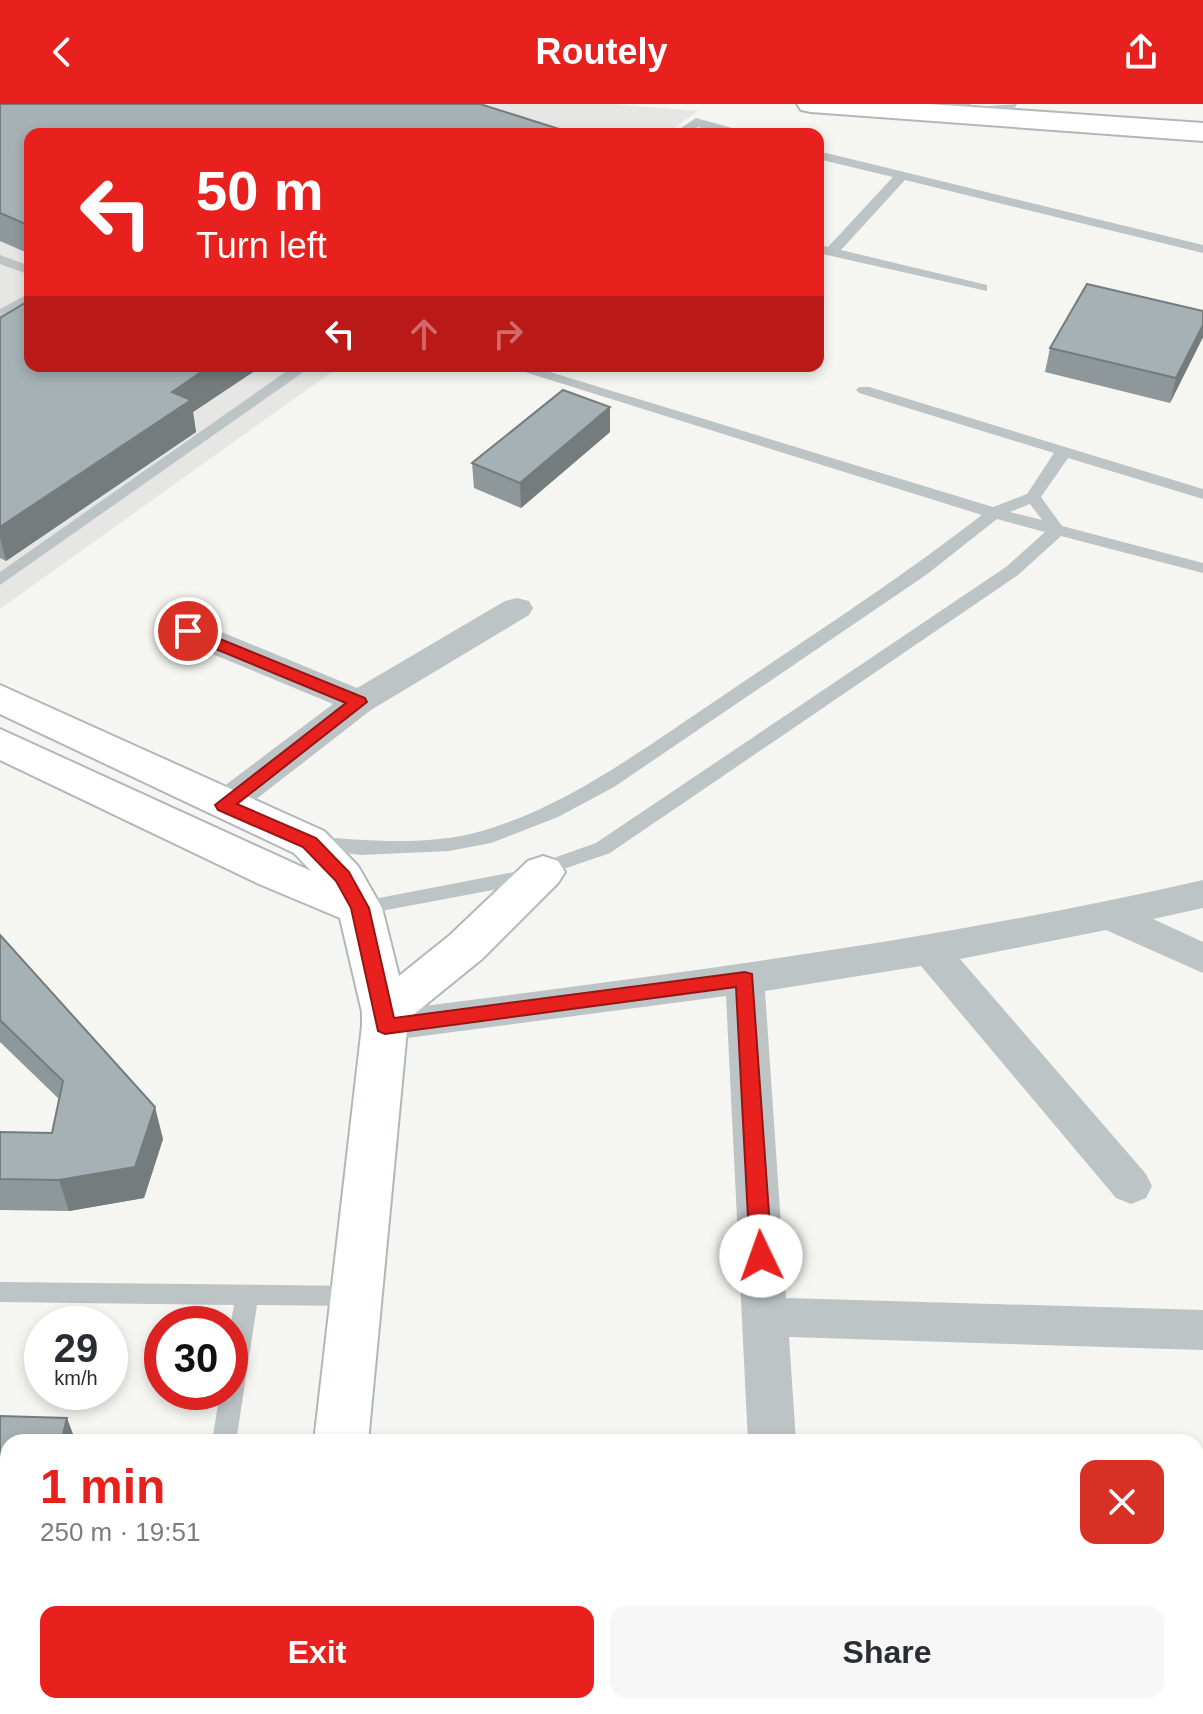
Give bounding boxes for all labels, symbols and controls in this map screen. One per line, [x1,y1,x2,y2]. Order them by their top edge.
icon: back [40,30,84,74]
icon: share [1119,30,1163,74]
text: Routely [535,31,668,72]
text: 50 m [196,159,324,222]
icon: left [64,160,168,264]
text: Turn left [196,225,327,266]
icon: left [318,312,362,356]
icon: ahead [402,312,446,356]
icon: right [486,312,530,356]
pin [154,597,222,665]
icon: arrive [166,609,210,653]
position arrow [719,1214,803,1298]
speed limit sign: 30 [144,1306,248,1410]
text: 29 [54,1326,98,1370]
text: km/h [54,1367,98,1389]
text: 1 min [40,1460,165,1513]
button: close [1080,1460,1164,1544]
text: 250 m · 19:51 [40,1517,200,1547]
button: Exit [40,1606,594,1698]
button: Share [610,1606,1164,1698]

